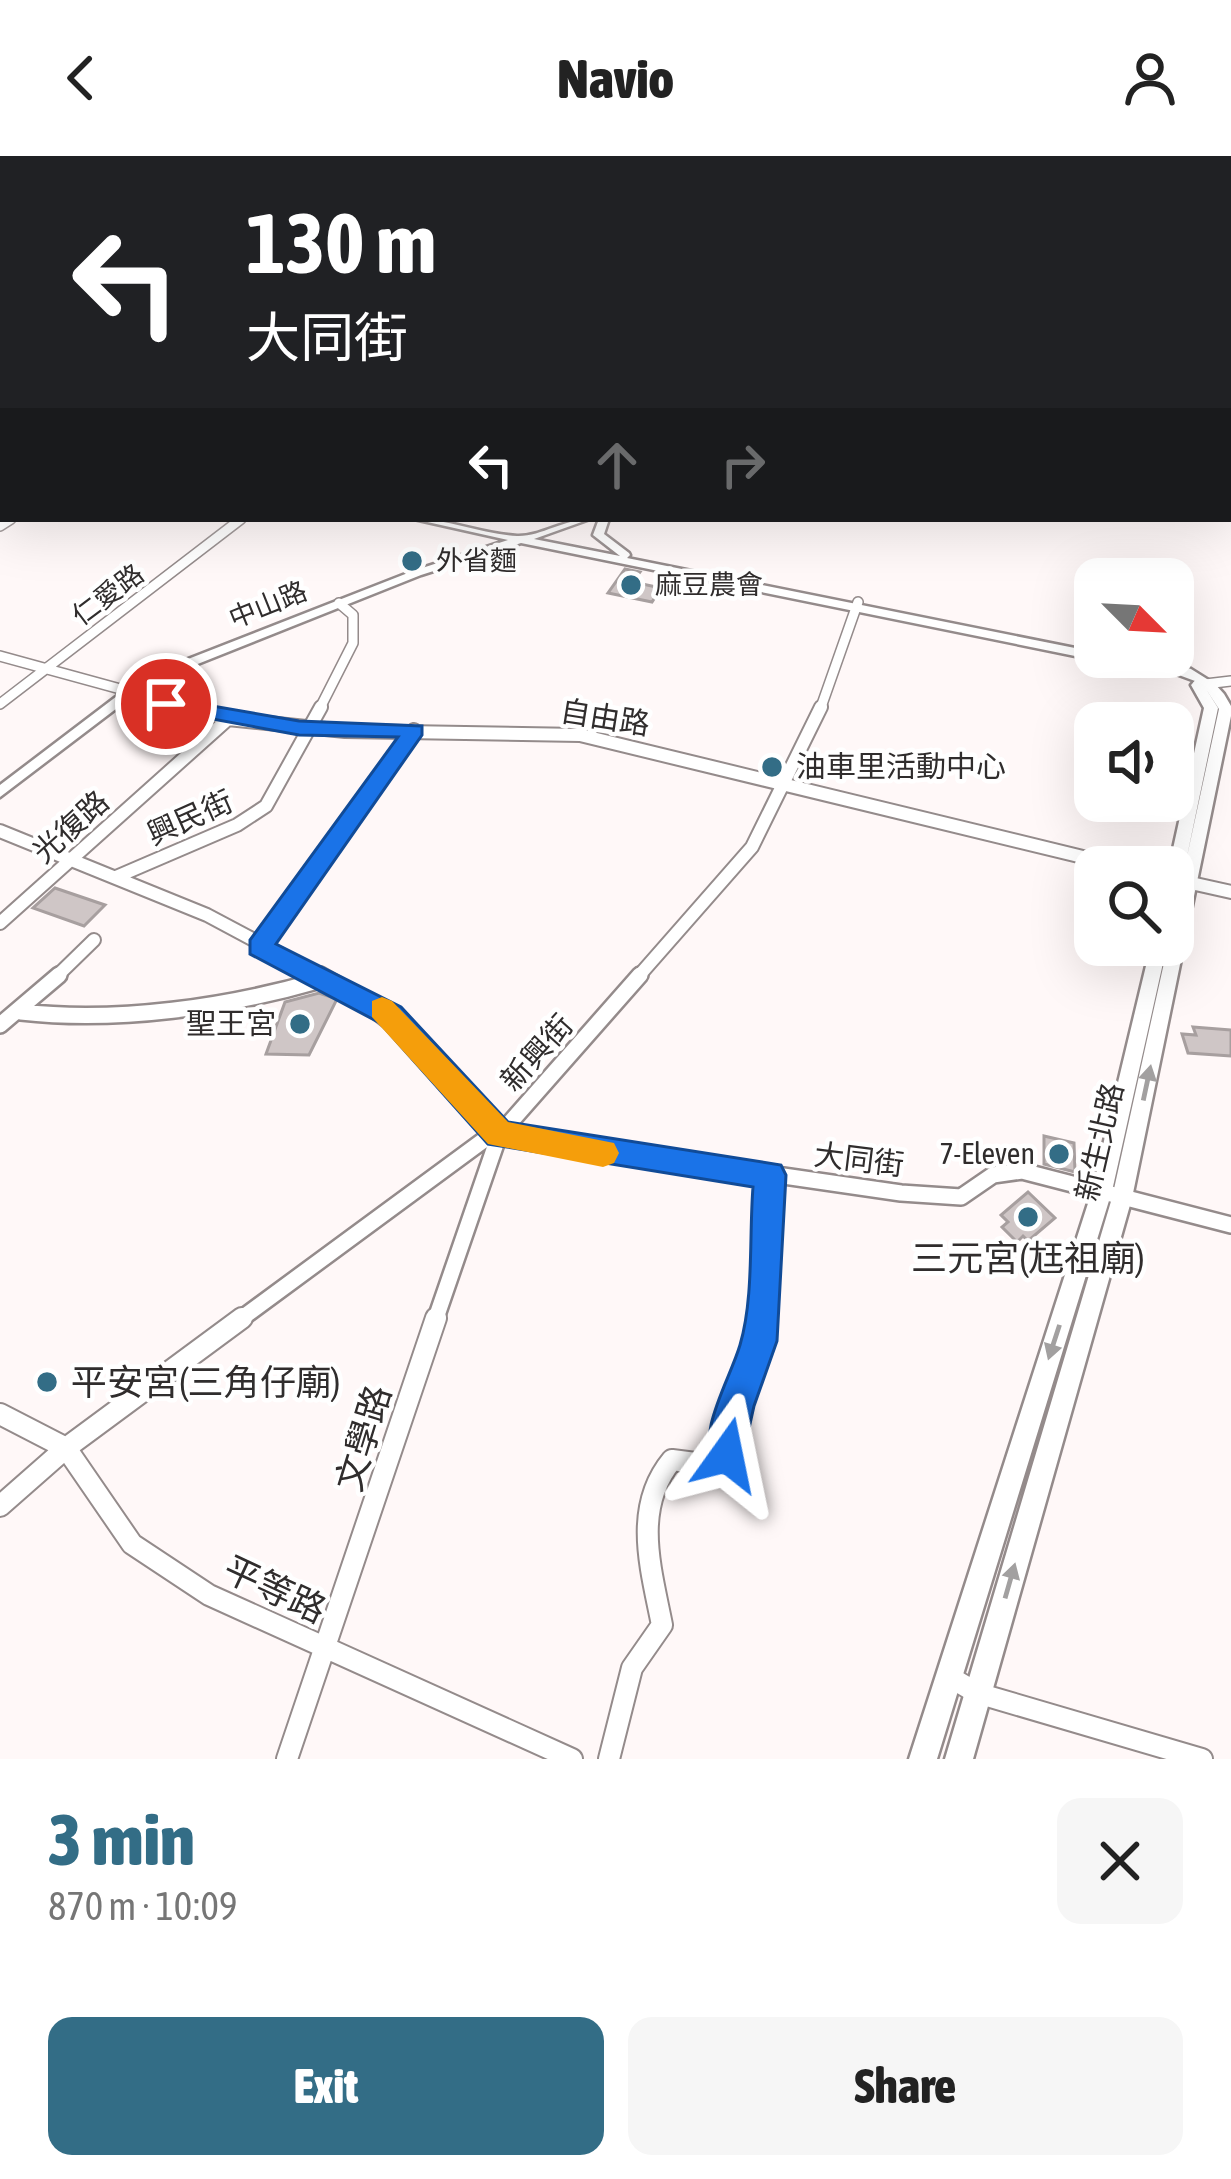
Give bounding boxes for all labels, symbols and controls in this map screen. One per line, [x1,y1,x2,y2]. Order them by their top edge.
icon: back [48,45,114,111]
icon: person [1117,45,1183,111]
text: Navio [557,48,674,109]
text: 130 m [246,195,436,291]
icon: left [48,204,204,360]
text: 大同街 [246,307,408,368]
icon: left [458,432,524,498]
icon: ahead [584,432,650,498]
icon: right [710,432,776,498]
place label: 外省麵 [436,545,517,576]
marker: 外省麵 [399,548,425,574]
street label: 仁愛路 [66,558,149,631]
north arrow [1074,558,1194,678]
map controls [1074,558,1194,966]
place label: 麻豆農會 [655,569,763,600]
marker: 麻豆農會 [618,572,644,598]
street label: 中山路 [224,575,311,634]
pin [115,653,217,755]
icon: arrive [133,671,199,737]
street label: 自由路 [558,693,652,741]
button: sound [1074,702,1194,822]
place label: 油車里活動中心 [796,749,1006,783]
marker: 油車里活動中心 [759,754,785,780]
street label: 興民街 [142,783,238,851]
street label: 光復路 [26,784,115,869]
button: search [1074,846,1194,966]
place label: 聖王宮 [186,1006,276,1040]
street label: 新興街 [494,1008,579,1097]
marker: 聖王宮 [287,1011,313,1037]
one-way arrow [1139,1064,1158,1102]
street label: 新生北路 [1069,1079,1129,1204]
place label: 7-Eleven [939,1136,1035,1170]
street label: 大同街 [812,1137,906,1181]
marker: 7-Eleven [1046,1141,1072,1167]
marker: 三元宮(尪祖廟) [1015,1204,1041,1230]
place label: 三元宮(尪祖廟) [911,1237,1145,1279]
one-way arrow [1043,1324,1062,1361]
place label: 平安宮(三角仔廟) [71,1361,340,1403]
marker: 平安宮(三角仔廟) [34,1369,60,1395]
street label: 文學路 [327,1380,399,1496]
position arrow [664,1392,790,1518]
street label: 平等路 [217,1547,333,1631]
one-way arrow [1002,1562,1020,1599]
text: 3 min [48,1798,195,1880]
button: close [1057,1798,1183,1924]
text: 870 m · 10:09 [48,1884,237,1928]
button: Exit [48,2017,604,2155]
button: Share [628,2017,1183,2155]

